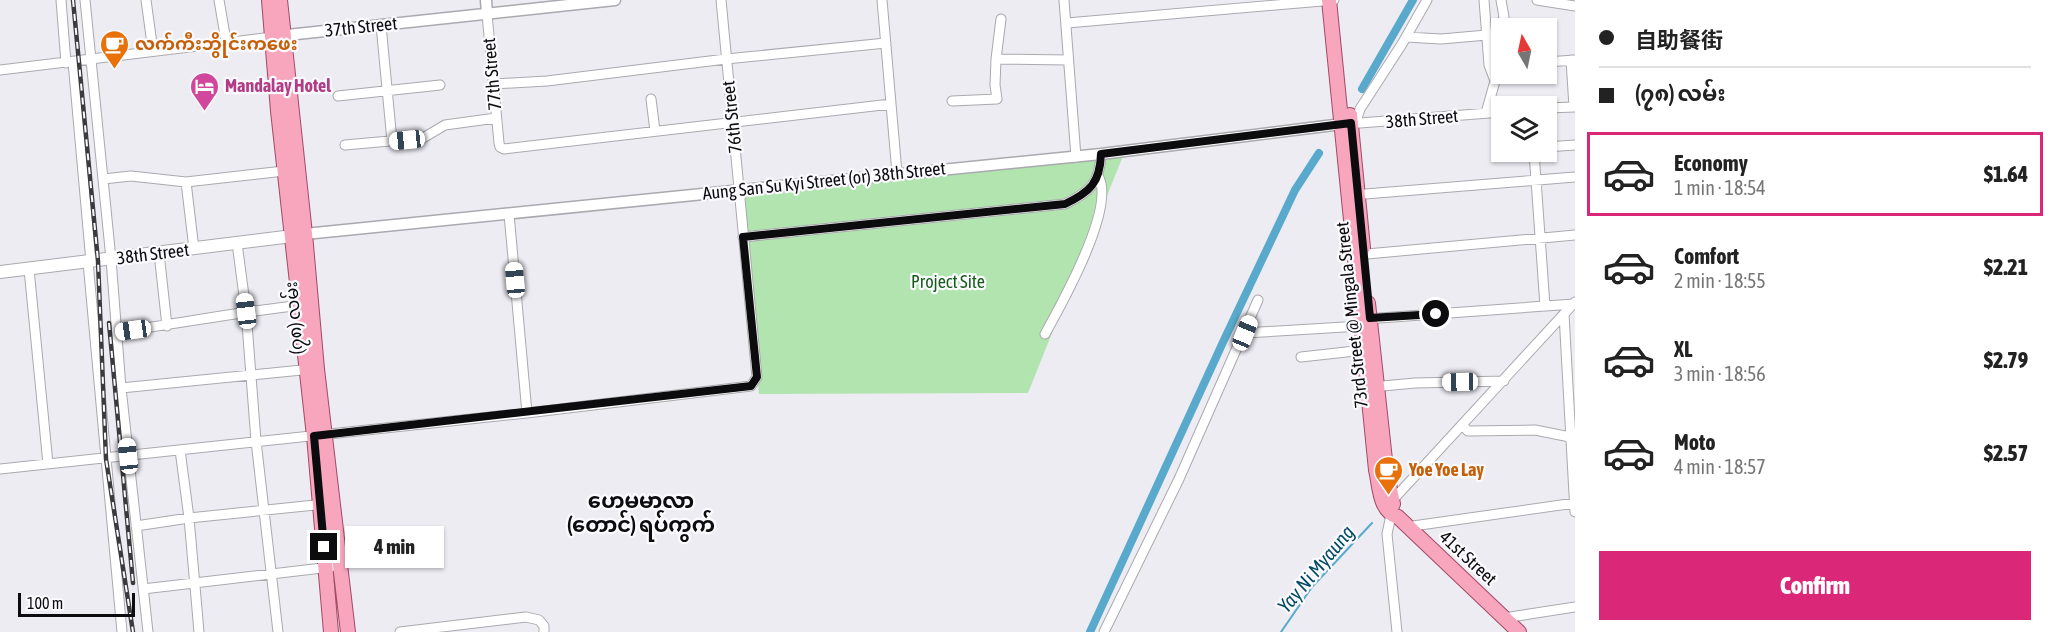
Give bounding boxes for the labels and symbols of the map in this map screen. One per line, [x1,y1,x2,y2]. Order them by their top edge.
street label: 37th Street [324,12,398,41]
north arrow [1491,18,1557,84]
cafe icon: လက်ကီးဘွိုင်းကဖေး [98,28,130,70]
place label: လက်ကီးဘွိုင်းကဖေး [135,32,298,58]
street label: 77th Street [478,37,505,111]
hotel icon: Mandalay Hotel [188,70,220,112]
place label: Mandalay Hotel [225,75,331,96]
street label: 76th Street [717,80,746,154]
street label: 38th Street [1385,105,1459,132]
car [388,129,426,151]
street label: Aung San Su Kyi Street (or) 38th Street [701,157,946,204]
street label: 73rd Street @ Mingala Street [1331,221,1372,409]
street label: 38th Street [116,239,190,268]
car [504,261,526,299]
park label: Project Site [911,271,985,292]
street label: (၇၈) လမ်း [278,280,312,356]
car [235,292,257,330]
route start [1422,300,1449,327]
car [1230,313,1260,353]
car [114,319,152,341]
car [1442,373,1478,391]
car [117,437,139,475]
cafe icon: Yoe Yoe Lay [1372,454,1404,496]
place label: Yoe Yoe Lay [1408,459,1484,480]
district label: ဟေမမာလာ (တောင်) ရပ်ကွက် [567,488,715,542]
water label: Yay Ni Myaung [1273,520,1359,617]
callout: 4 min [345,526,444,568]
street label: 41st Street [1435,526,1501,589]
route end [310,533,337,560]
scale bar [18,590,135,618]

